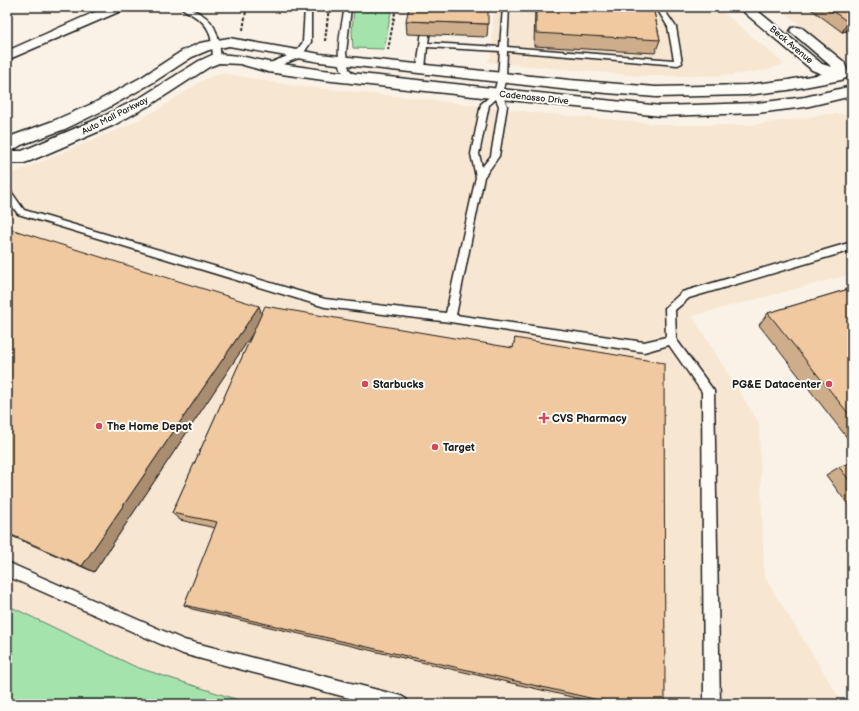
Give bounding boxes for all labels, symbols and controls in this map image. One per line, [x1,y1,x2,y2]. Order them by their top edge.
street label: Beck Avenue [767,24,815,67]
street label: Cadenasso Drive [499,89,570,107]
street label: Auto Mall Parkway [80,94,151,137]
place label: Starbucks [373,378,424,391]
place label: PG&E Datacenter [732,378,822,391]
marker: Starbucks [360,379,370,389]
marker: PG&E Datacenter [824,379,834,389]
place label: CVS Pharmacy [552,412,627,425]
marker: CVS Pharmacy [539,413,549,423]
place label: The Home Depot [107,420,192,433]
marker: The Home Depot [94,421,104,431]
place label: Target [443,441,475,454]
marker: Target [430,442,440,452]

